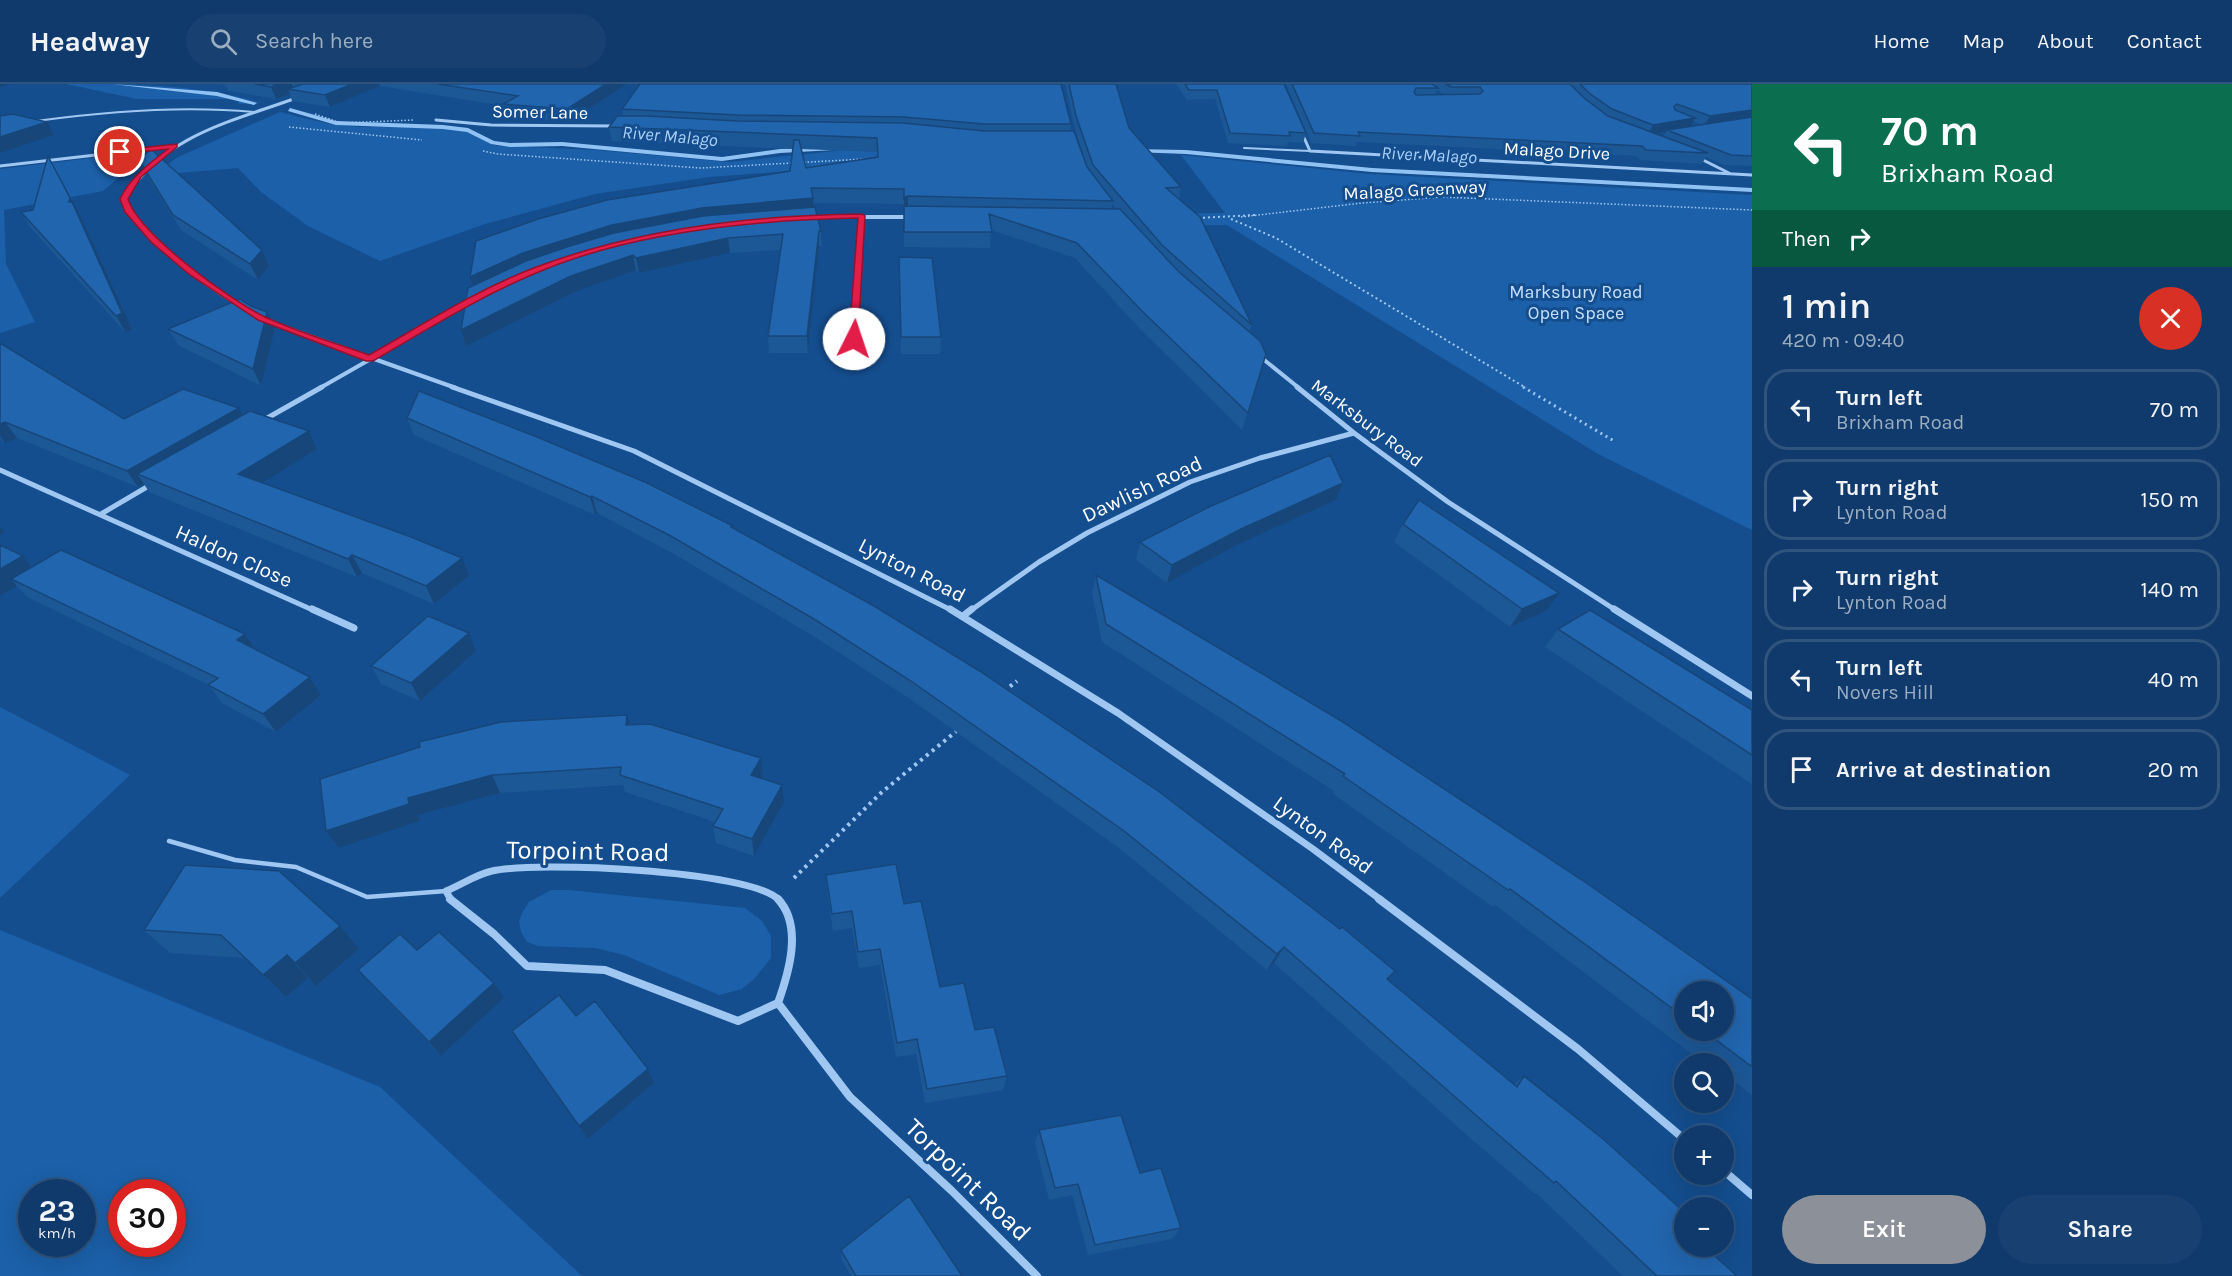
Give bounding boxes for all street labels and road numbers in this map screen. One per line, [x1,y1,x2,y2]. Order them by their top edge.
street label: Somer Lane [492,100,588,124]
street label: Malago Drive [1503,137,1611,165]
street label: Malago Greenway [1343,175,1488,205]
street label: Marksbury Road [1307,374,1427,472]
street label: Dawlish Road [1078,451,1206,527]
street label: Haldon Close [172,520,296,592]
street label: Lynton Road [854,533,970,607]
street label: Lynton Road [1269,791,1377,879]
street label: Torpoint Road [506,834,670,868]
street label: Torpoint Road [899,1112,1037,1248]

